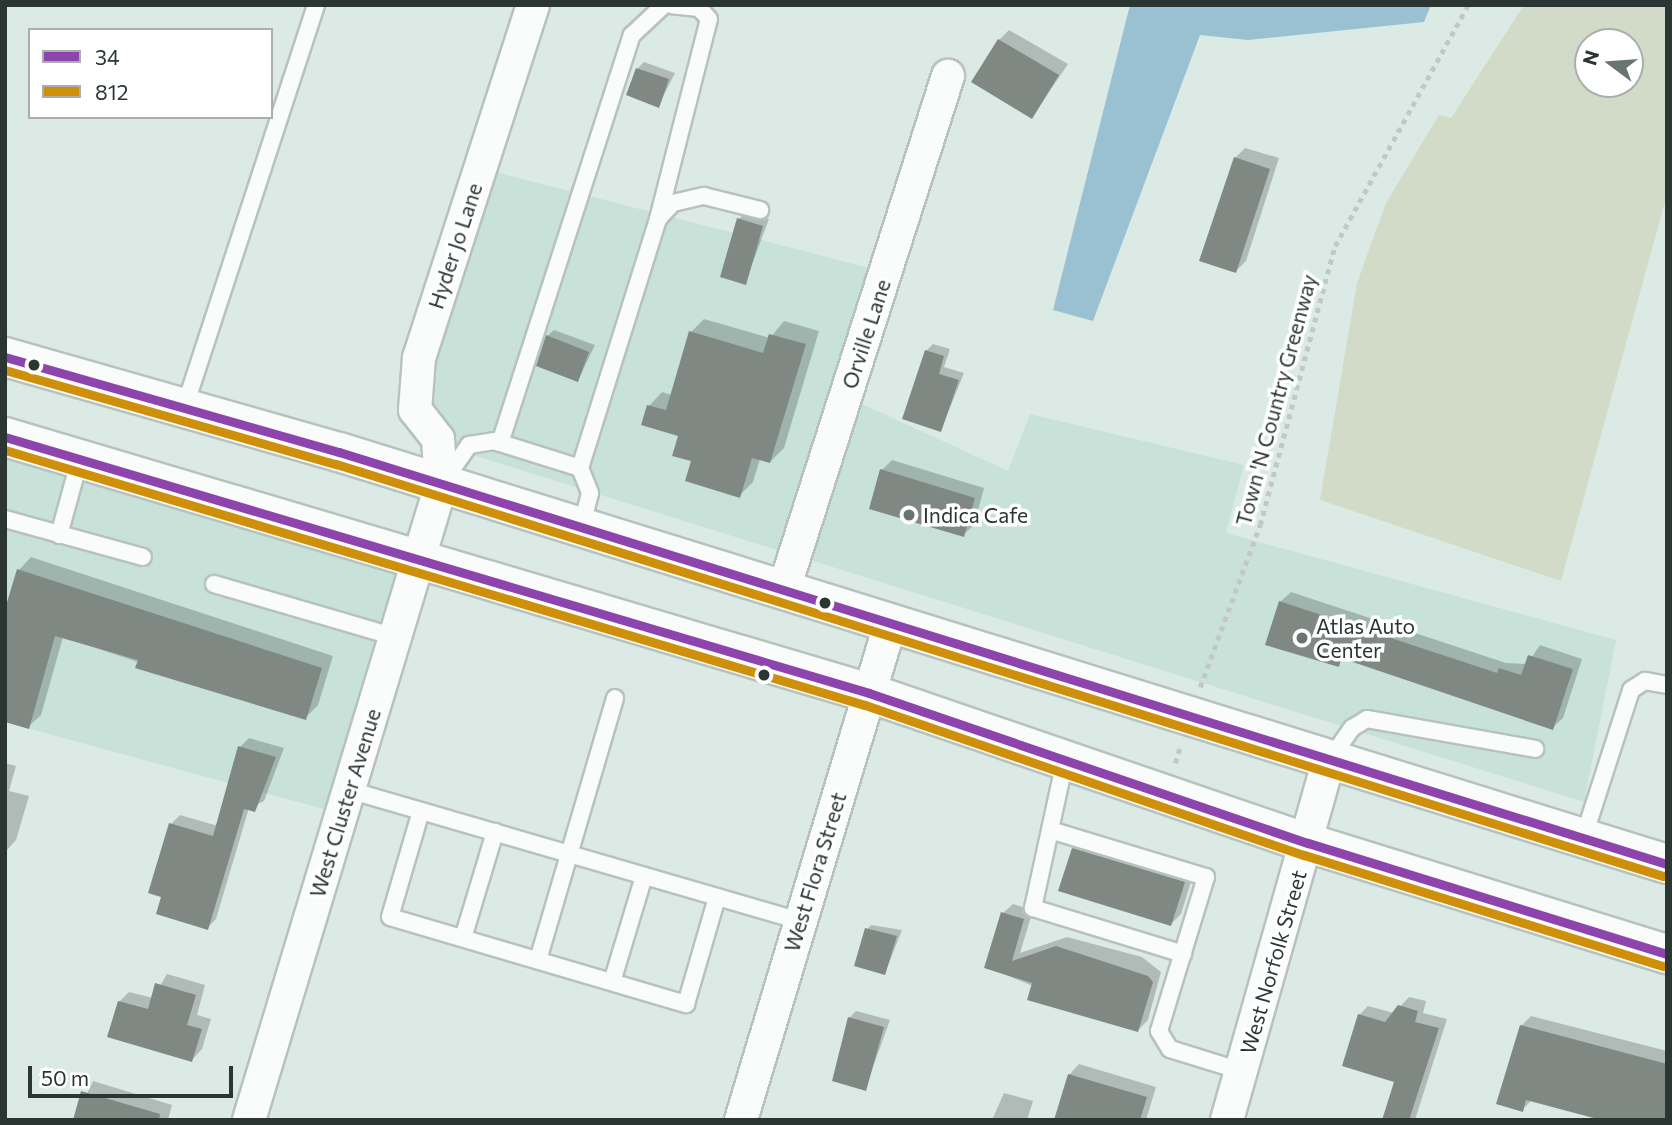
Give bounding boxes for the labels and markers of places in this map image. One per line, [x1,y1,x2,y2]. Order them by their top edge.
unlabelled marker [27,358,41,372]
place label: Indica Cafe [923,502,1028,528]
marker: Indica Cafe [901,507,917,523]
unlabelled marker [818,596,832,610]
place label: Atlas Auto Center [1316,613,1415,663]
marker: Atlas Auto Center [1294,630,1310,646]
unlabelled marker [757,668,771,682]

